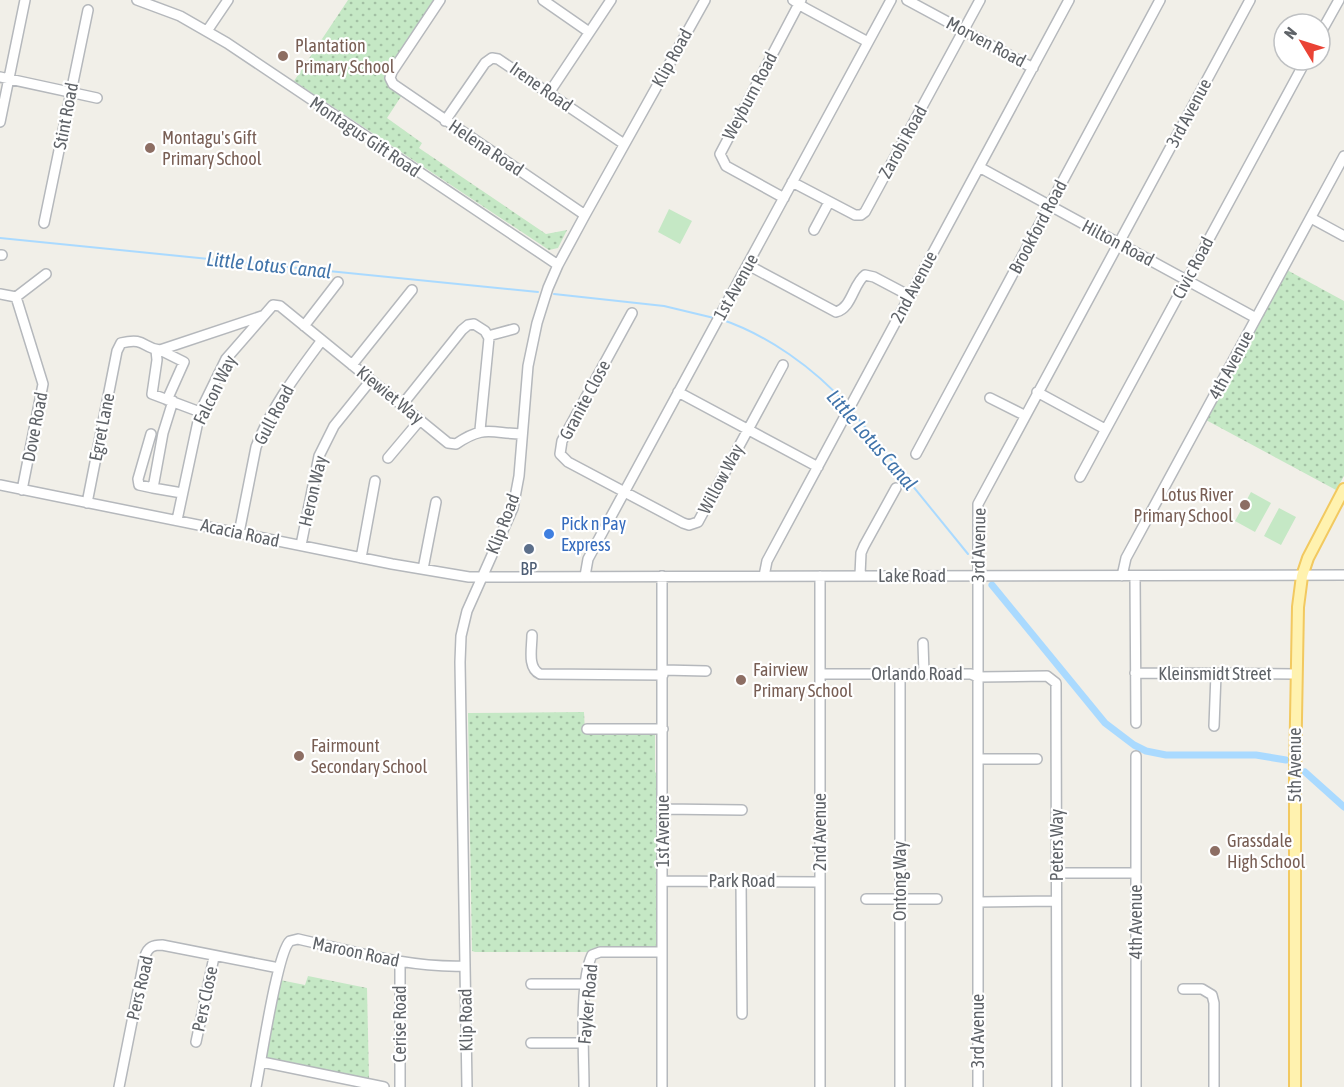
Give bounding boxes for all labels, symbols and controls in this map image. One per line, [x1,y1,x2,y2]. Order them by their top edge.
street label: Morven Road [943,12,1029,71]
north arrow [1272,12,1332,72]
text: N [1280,23,1300,42]
street label: Klip Road [647,25,696,90]
place label: Plantation Primary School [295,35,395,77]
street label: Weyburn Road [718,48,781,143]
marker: Plantation Primary School [276,49,290,63]
street label: Irene Road [506,57,577,116]
street label: 3rd Avenue [1162,75,1215,151]
street label: Stint Road [49,81,82,151]
street label: Montagus Gift Road [306,92,425,181]
street label: Zarobi Road [874,102,931,182]
street label: Helena Road [445,115,528,180]
place label: Montagu's Gift Primary School [162,127,262,169]
marker: Montagu's Gift Primary School [143,141,157,155]
street label: Brookford Road [1004,176,1071,277]
street label: Hilton Road [1079,215,1158,270]
street label: Civic Road [1167,233,1218,302]
water label: Little Lotus Canal [205,246,333,283]
street label: 2nd Avenue [886,247,941,326]
street label: 1st Avenue [709,250,762,323]
street label: 4th Avenue [1204,327,1257,403]
street label: Falcon Way [189,352,240,428]
street label: Granite Close [555,356,614,443]
street label: Kiewiet Way [353,361,428,428]
street label: Gull Road [249,381,298,448]
water label: Little Lotus Canal [822,385,922,495]
street label: Dove Road [17,390,52,464]
street label: Egret Lane [85,391,118,463]
street label: Willow Way [693,440,748,517]
street label: Heron Way [294,453,331,528]
place label: Lotus River Primary School [1134,484,1234,526]
street label: Klip Road [481,491,524,557]
marker: Lotus River Primary School [1238,498,1252,512]
street label: 3rd Avenue [967,508,990,582]
place label: Pick n Pay Express [561,513,626,555]
street label: Acacia Road [199,514,281,551]
marker: Pick n Pay Express [542,527,556,541]
marker: BP [522,542,536,556]
place label: BP [520,558,538,579]
street label: Lake Road [878,565,946,586]
place label: Fairview Primary School [753,659,853,701]
street label: Orlando Road [871,663,963,684]
street label: Kleinsmidt Street [1158,663,1272,684]
marker: Fairview Primary School [734,673,748,687]
street label: 5th Avenue [1284,728,1305,802]
place label: Fairmount Secondary School [311,735,427,777]
marker: Fairmount Secondary School [292,749,306,763]
street label: 2nd Avenue [809,793,830,871]
street label: 1st Avenue [652,795,673,867]
street label: Peters Way [1046,809,1067,881]
place label: Grassdale High School [1227,830,1305,872]
street label: Ontong Way [889,841,910,921]
marker: Grassdale High School [1208,844,1222,858]
street label: Park Road [709,870,775,891]
street label: 4th Avenue [1125,885,1146,959]
street label: Maroon Road [311,932,401,971]
street label: Pers Road [122,954,157,1022]
street label: Fayker Road [574,963,601,1045]
street label: Pers Close [187,964,222,1034]
street label: Cerise Road [389,985,410,1063]
street label: Klip Road [454,988,477,1052]
street label: 3rd Avenue [967,994,988,1068]

